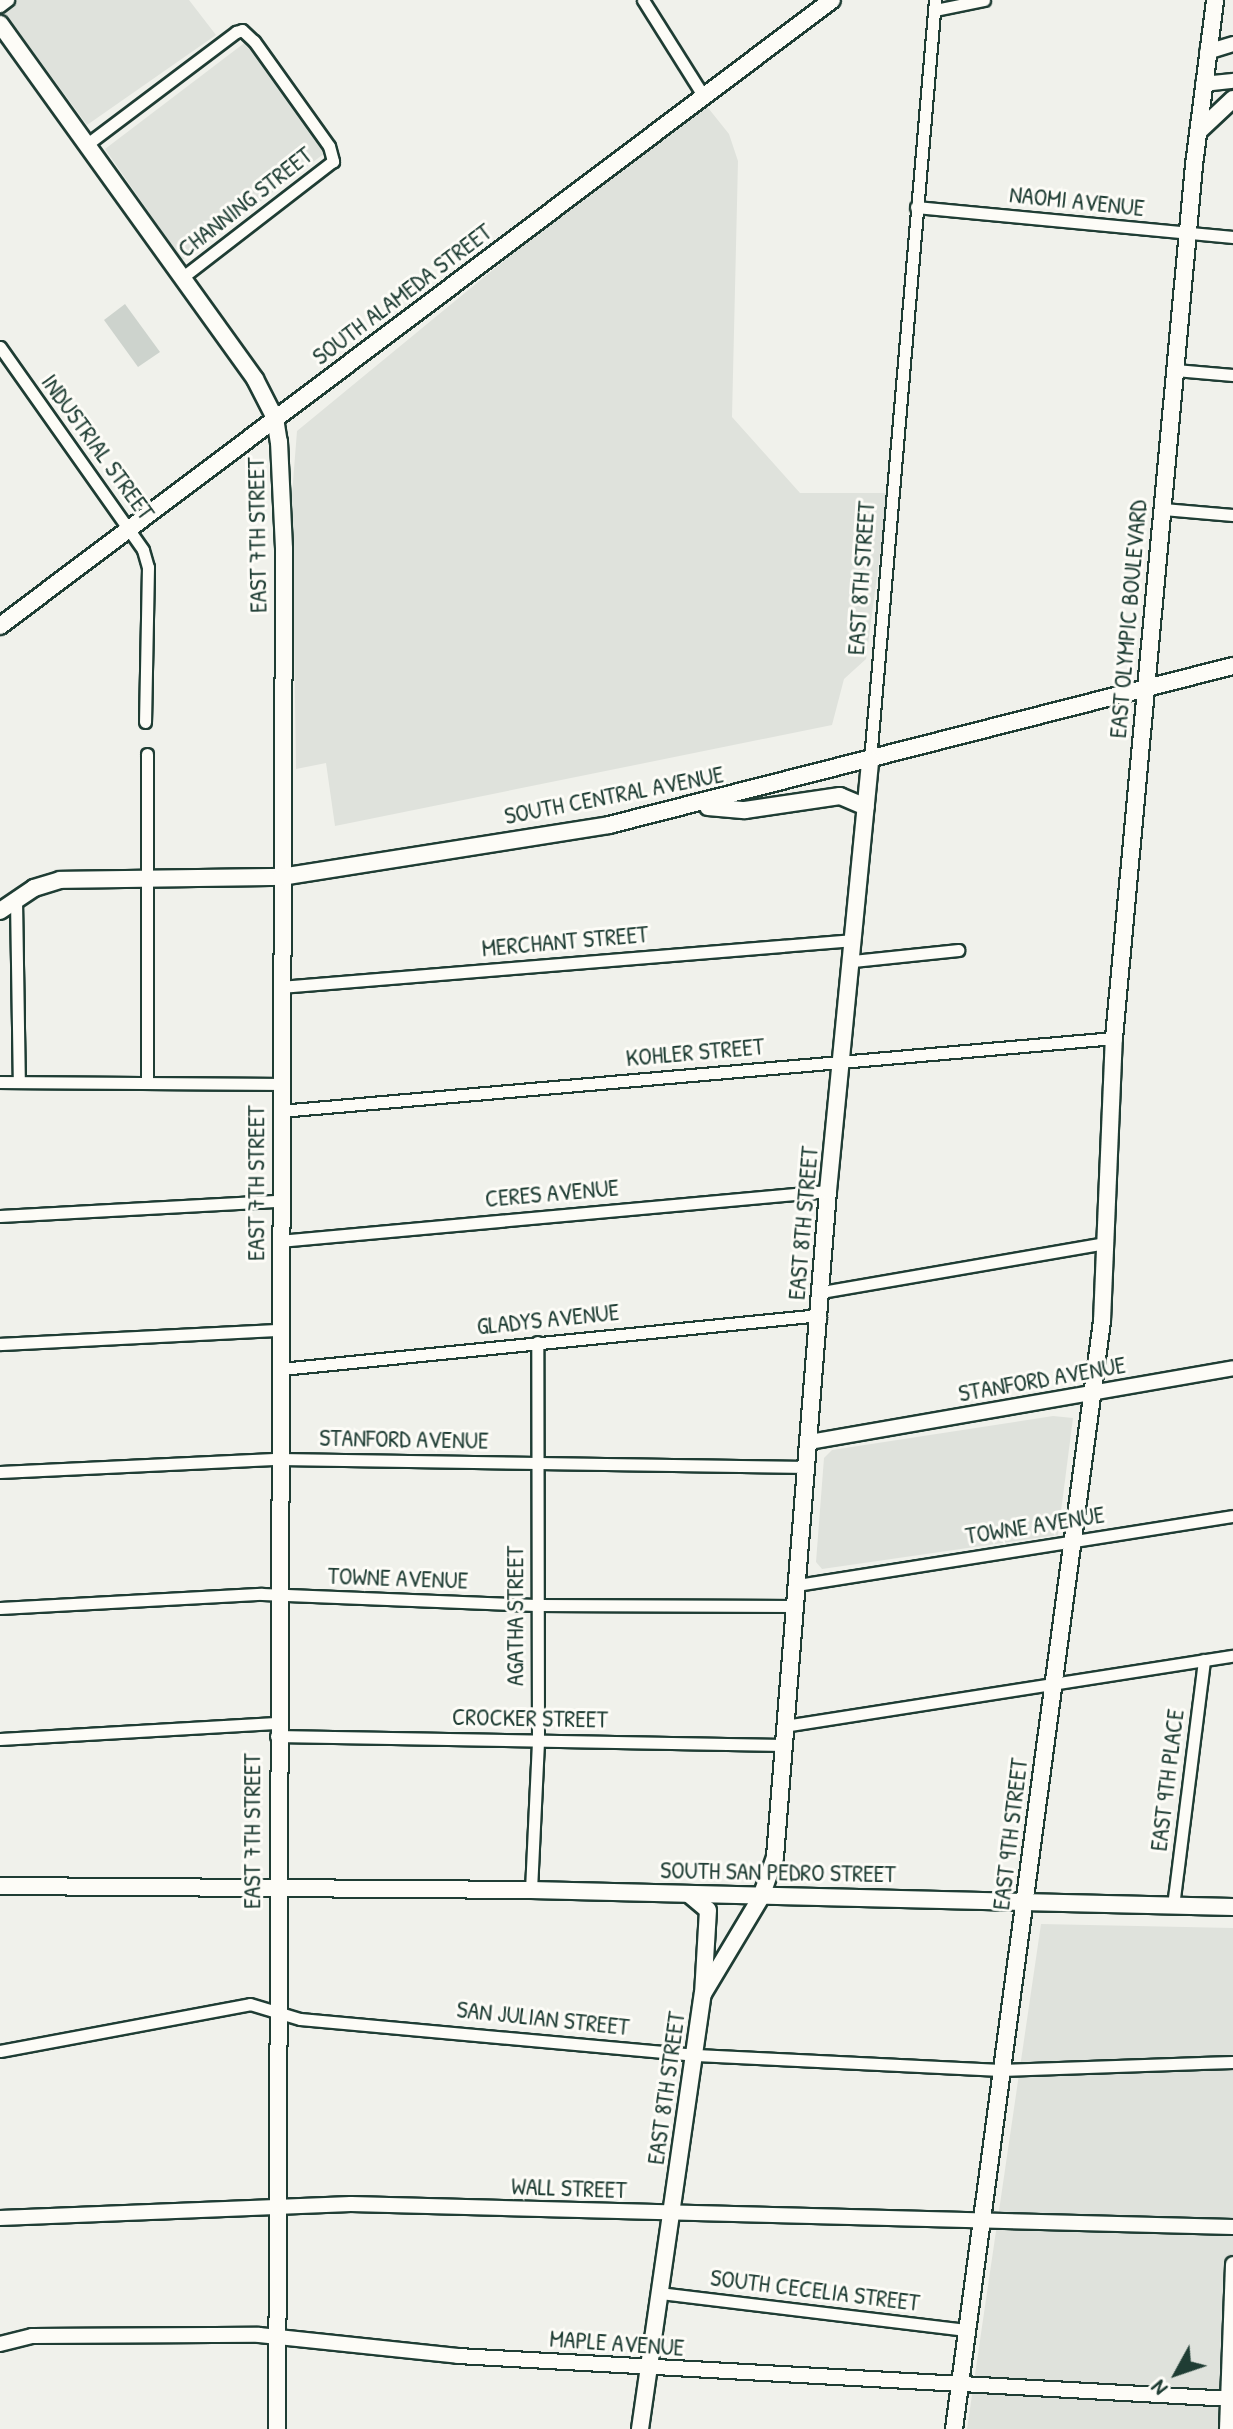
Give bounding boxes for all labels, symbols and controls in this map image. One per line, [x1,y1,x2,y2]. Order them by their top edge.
street label: CHANNING STREET [172,141,318,263]
street label: NAOMI AVENUE [1008,180,1146,222]
street label: SOUTH ALAMEDA STREET [307,217,497,371]
street label: INDUSTRIAL STREET [35,368,161,526]
street label: EAST 7TH STREET [241,457,273,613]
street label: EAST OLYMPIC BOULEVARD [1103,499,1153,739]
street label: EAST 8TH STREET [841,500,881,656]
street label: SOUTH CENTRAL AVENUE [502,760,726,830]
street label: MERCHANT STREET [481,919,649,963]
street label: KOHLER STREET [625,1032,765,1072]
street label: EAST 7TH STREET [242,1105,270,1261]
street label: EAST 8TH STREET [782,1145,824,1301]
street label: CERES AVENUE [484,1173,620,1213]
street label: GLADYS AVENUE [475,1297,621,1341]
street label: STANFORD AVENUE [956,1350,1128,1408]
street label: STANFORD AVENUE [319,1423,489,1455]
street label: TOWNE AVENUE [963,1500,1107,1550]
street label: AGATHA STREET [501,1546,529,1686]
street label: TOWNE AVENUE [327,1561,469,1595]
street label: CROCKER STREET [452,1702,608,1734]
street label: EAST 9TH PLACE [1144,1707,1190,1853]
street label: EAST 7TH STREET [238,1753,266,1909]
street label: EAST 9TH STREET [986,1757,1034,1911]
street label: SOUTH SAN PEDRO STREET [660,1856,896,1888]
street label: SAN JULIAN STREET [455,1995,631,2041]
street label: EAST 8TH STREET [641,2010,691,2166]
street label: WALL STREET [511,2172,627,2204]
street label: SOUTH CECELIA STREET [709,2263,921,2317]
street label: MAPLE AVENUE [549,2324,685,2362]
north arrow [1137,2333,1217,2413]
text: N [1143,2374,1174,2403]

